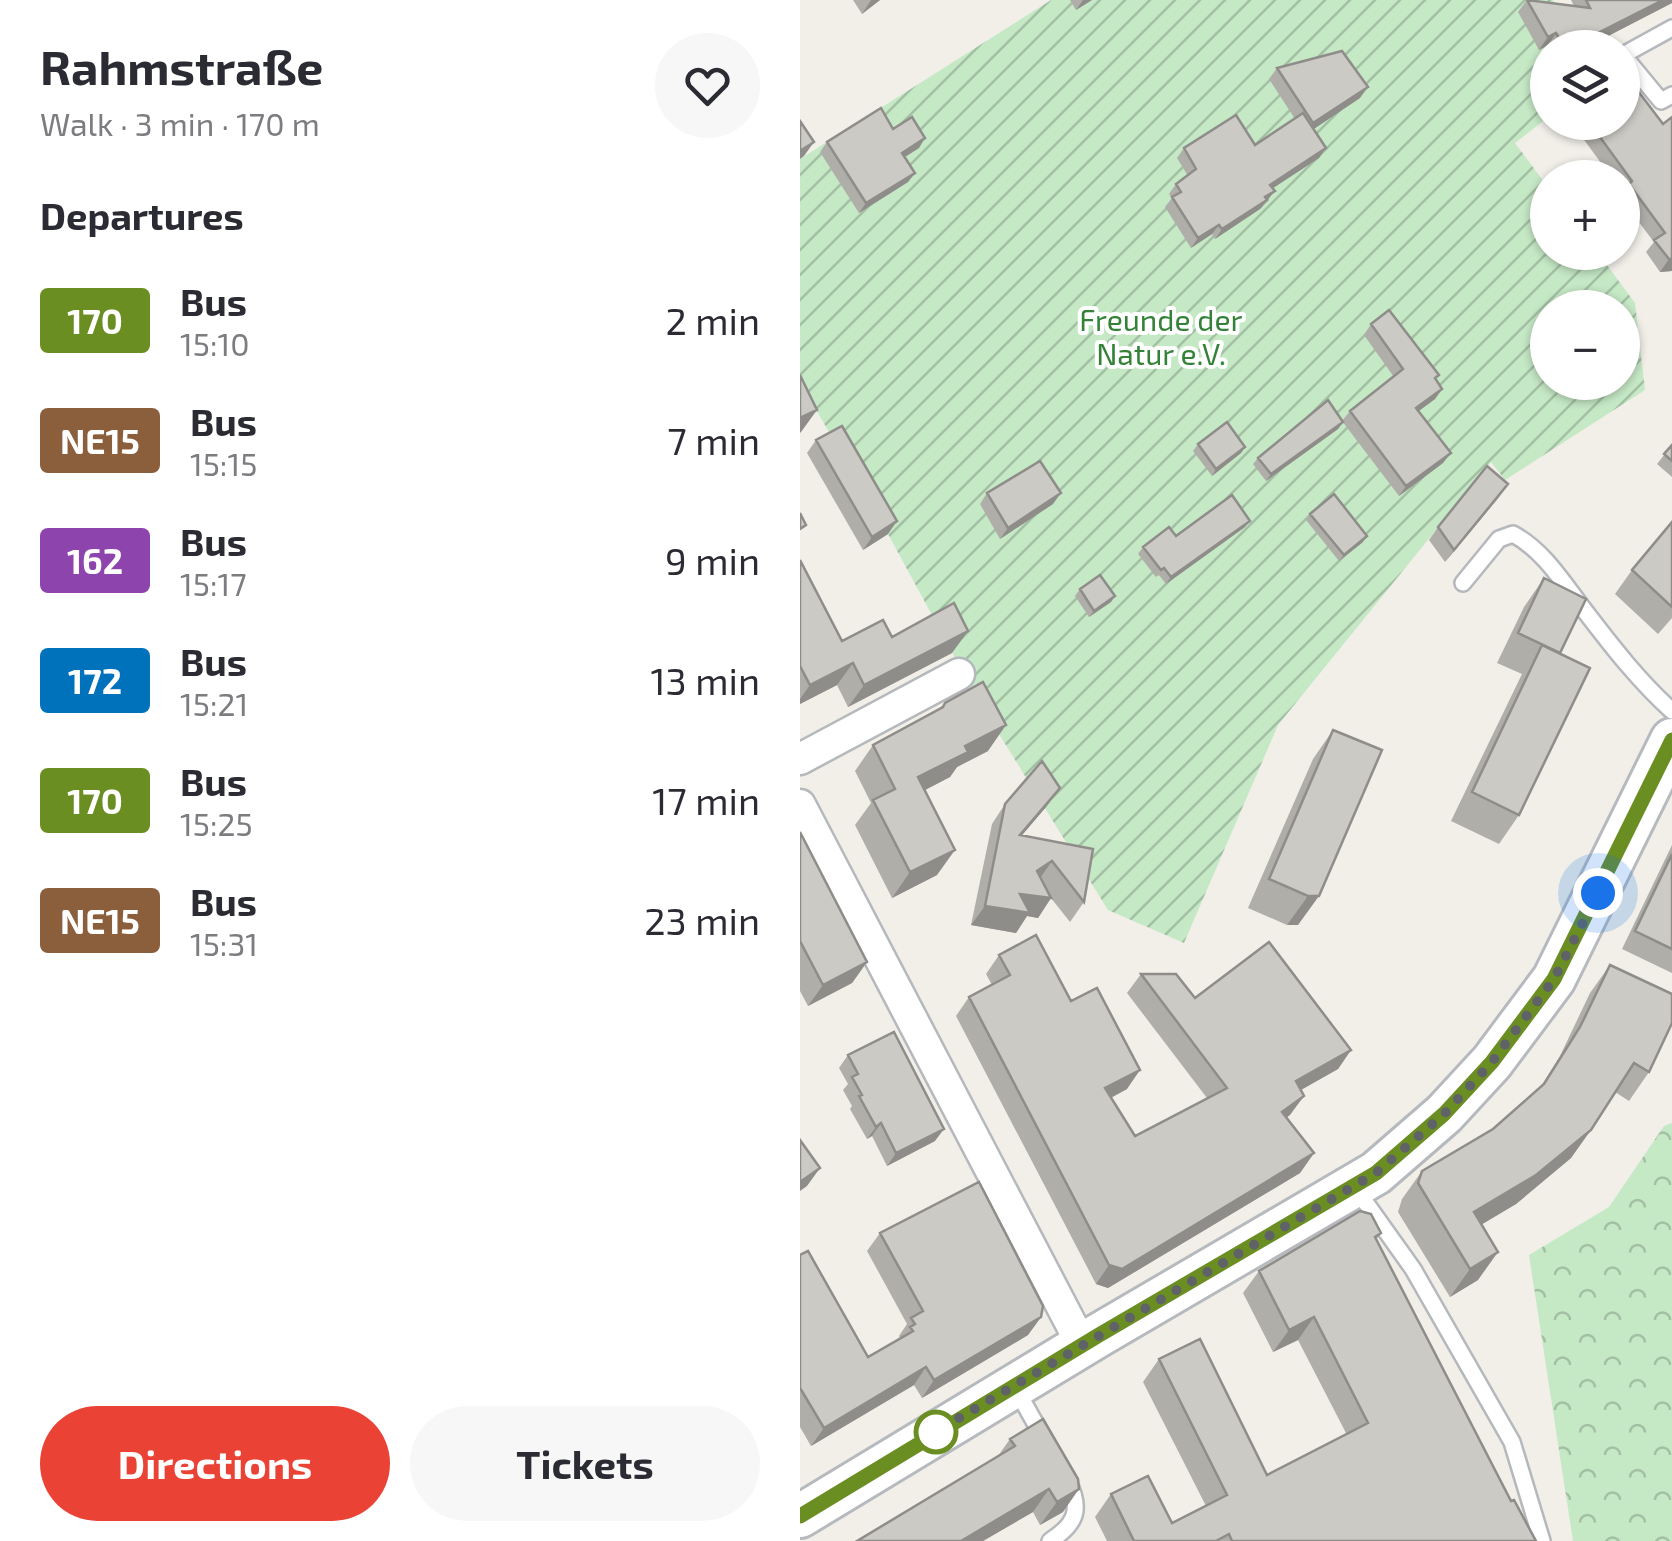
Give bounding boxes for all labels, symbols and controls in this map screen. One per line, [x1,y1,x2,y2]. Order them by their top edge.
map controls [1530,30,1640,400]
button: layers [1530,30,1640,140]
button: heart [655,33,760,138]
text: Rahmstraße [40,37,323,95]
text: Walk · 3 min · 170 m [40,104,320,142]
button: + [1530,160,1640,270]
text: Departures [40,192,244,238]
text: Bus [180,278,247,324]
button: − [1530,290,1640,400]
text: 2 min [665,297,760,343]
text: 170 [67,299,123,341]
park label: Freunde der Natur e.V. [1079,301,1243,371]
text: 15:10 [180,324,249,362]
text: Bus [190,398,257,444]
text: 7 min [667,417,760,463]
text: NE15 [60,419,140,461]
text: 15:15 [190,444,257,482]
text: Bus [180,518,247,564]
text: 9 min [665,537,760,583]
text: 162 [67,539,123,581]
text: 15:17 [180,564,247,602]
text: Bus [180,638,247,684]
text: 13 min [650,657,760,703]
text: 172 [68,659,122,701]
text: 15:21 [180,684,248,722]
text: Bus [180,758,247,804]
text: 17 min [652,777,760,823]
text: 170 [67,779,123,821]
text: 15:25 [180,804,253,842]
your location [1573,868,1623,918]
text: Bus [190,878,257,924]
text: 23 min [644,897,760,943]
text: NE15 [60,899,140,941]
text: 15:31 [190,924,258,962]
button: Directions [40,1406,390,1521]
button: Tickets [410,1406,760,1521]
unlabelled marker [915,1411,957,1453]

